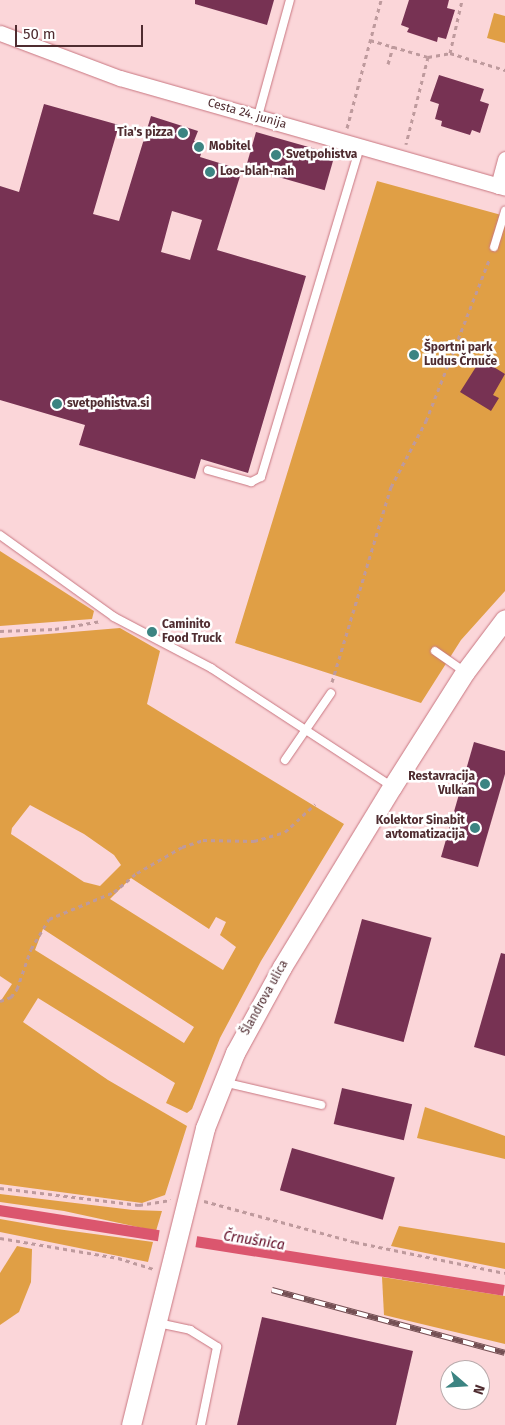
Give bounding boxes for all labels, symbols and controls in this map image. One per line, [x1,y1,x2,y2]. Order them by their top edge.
scale bar [18,15,145,47]
text: 50 m [23,25,56,43]
street label: Cesta 24. junija [206,96,288,132]
place label: Tia's pizza [117,126,173,140]
marker: Tia's pizza [177,127,189,139]
place label: Mobitel [209,140,251,154]
marker: Mobitel [193,141,205,153]
place label: Svetpohistva [286,148,357,162]
marker: Svetpohistva [270,149,282,161]
place label: Loo-blah-nah [220,165,294,179]
marker: Loo-blah-nah [204,166,216,178]
place label: Športni park Ludus Črnuče [424,341,497,369]
marker: Športni park Ludus Črnuče [408,349,420,361]
place label: svetpohistva.si [67,397,149,411]
marker: svetpohistva.si [51,398,63,410]
place label: Caminito Food Truck [162,618,222,646]
marker: Caminito Food Truck [146,626,158,638]
place label: Restavracija Vulkan [408,770,475,798]
marker: Restavracija Vulkan [479,778,491,790]
place label: Kolektor Sinabit avtomatizacija [376,814,465,842]
marker: Kolektor Sinabit avtomatizacija [469,822,481,834]
street label: Šlandrova ulica [238,958,292,1038]
water label: Črnušnica [222,1228,286,1254]
north arrow [440,1360,490,1410]
text: N [469,1383,488,1397]

